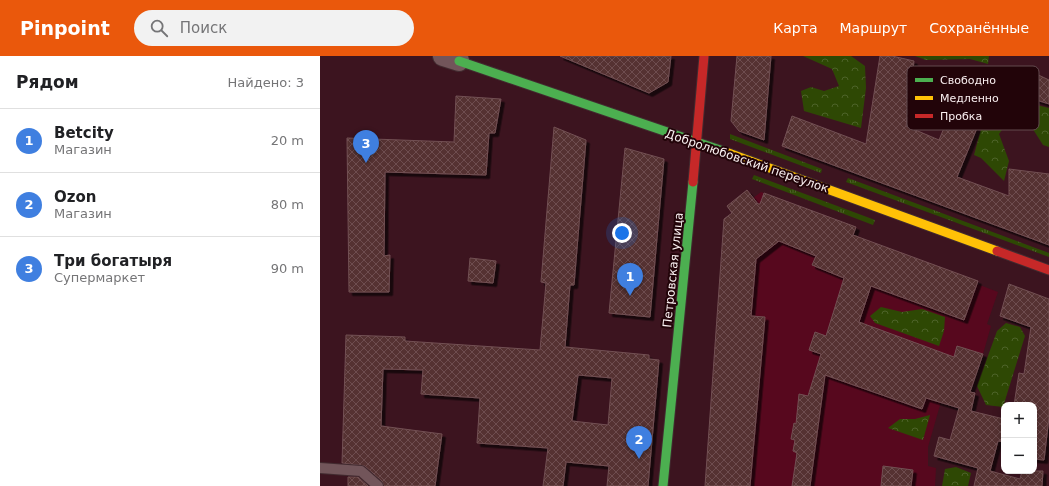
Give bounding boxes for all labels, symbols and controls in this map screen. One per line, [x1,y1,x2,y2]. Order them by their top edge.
search box [134,10,414,46]
text: Pinpoint [20,17,110,39]
icon: search [148,17,170,39]
text: Поиск [180,19,227,37]
text: Карта [773,20,817,36]
text: Маршрут [839,20,907,36]
text: Сохранённые [929,20,1029,36]
legend [907,66,1039,130]
text: Рядом [16,72,79,92]
text: Свободно [940,74,996,87]
text: Найдено: 3 [228,75,304,90]
text: Медленно [940,92,999,105]
text: Пробка [940,110,982,123]
text: Betcity [54,124,114,142]
street label: Добролюбовский переулок [664,126,830,196]
pin: 3 [353,130,379,163]
text: 1 [24,133,34,148]
text: 20 m [271,133,304,148]
text: Магазин [54,142,112,157]
text: Ozon [54,188,96,206]
text: 2 [24,197,34,212]
text: 80 m [271,197,304,212]
text: Магазин [54,206,112,221]
street label: Петровская улица [660,212,686,328]
your location [612,223,632,243]
text: Три богатыря [54,252,172,270]
text: 3 [24,261,34,276]
text: 90 m [271,261,304,276]
pin: 1 [617,263,643,296]
text: Супермаркет [54,270,145,285]
map controls [1001,402,1037,474]
button: + [1001,402,1037,438]
pin: 2 [626,426,652,459]
button: − [1001,438,1037,474]

